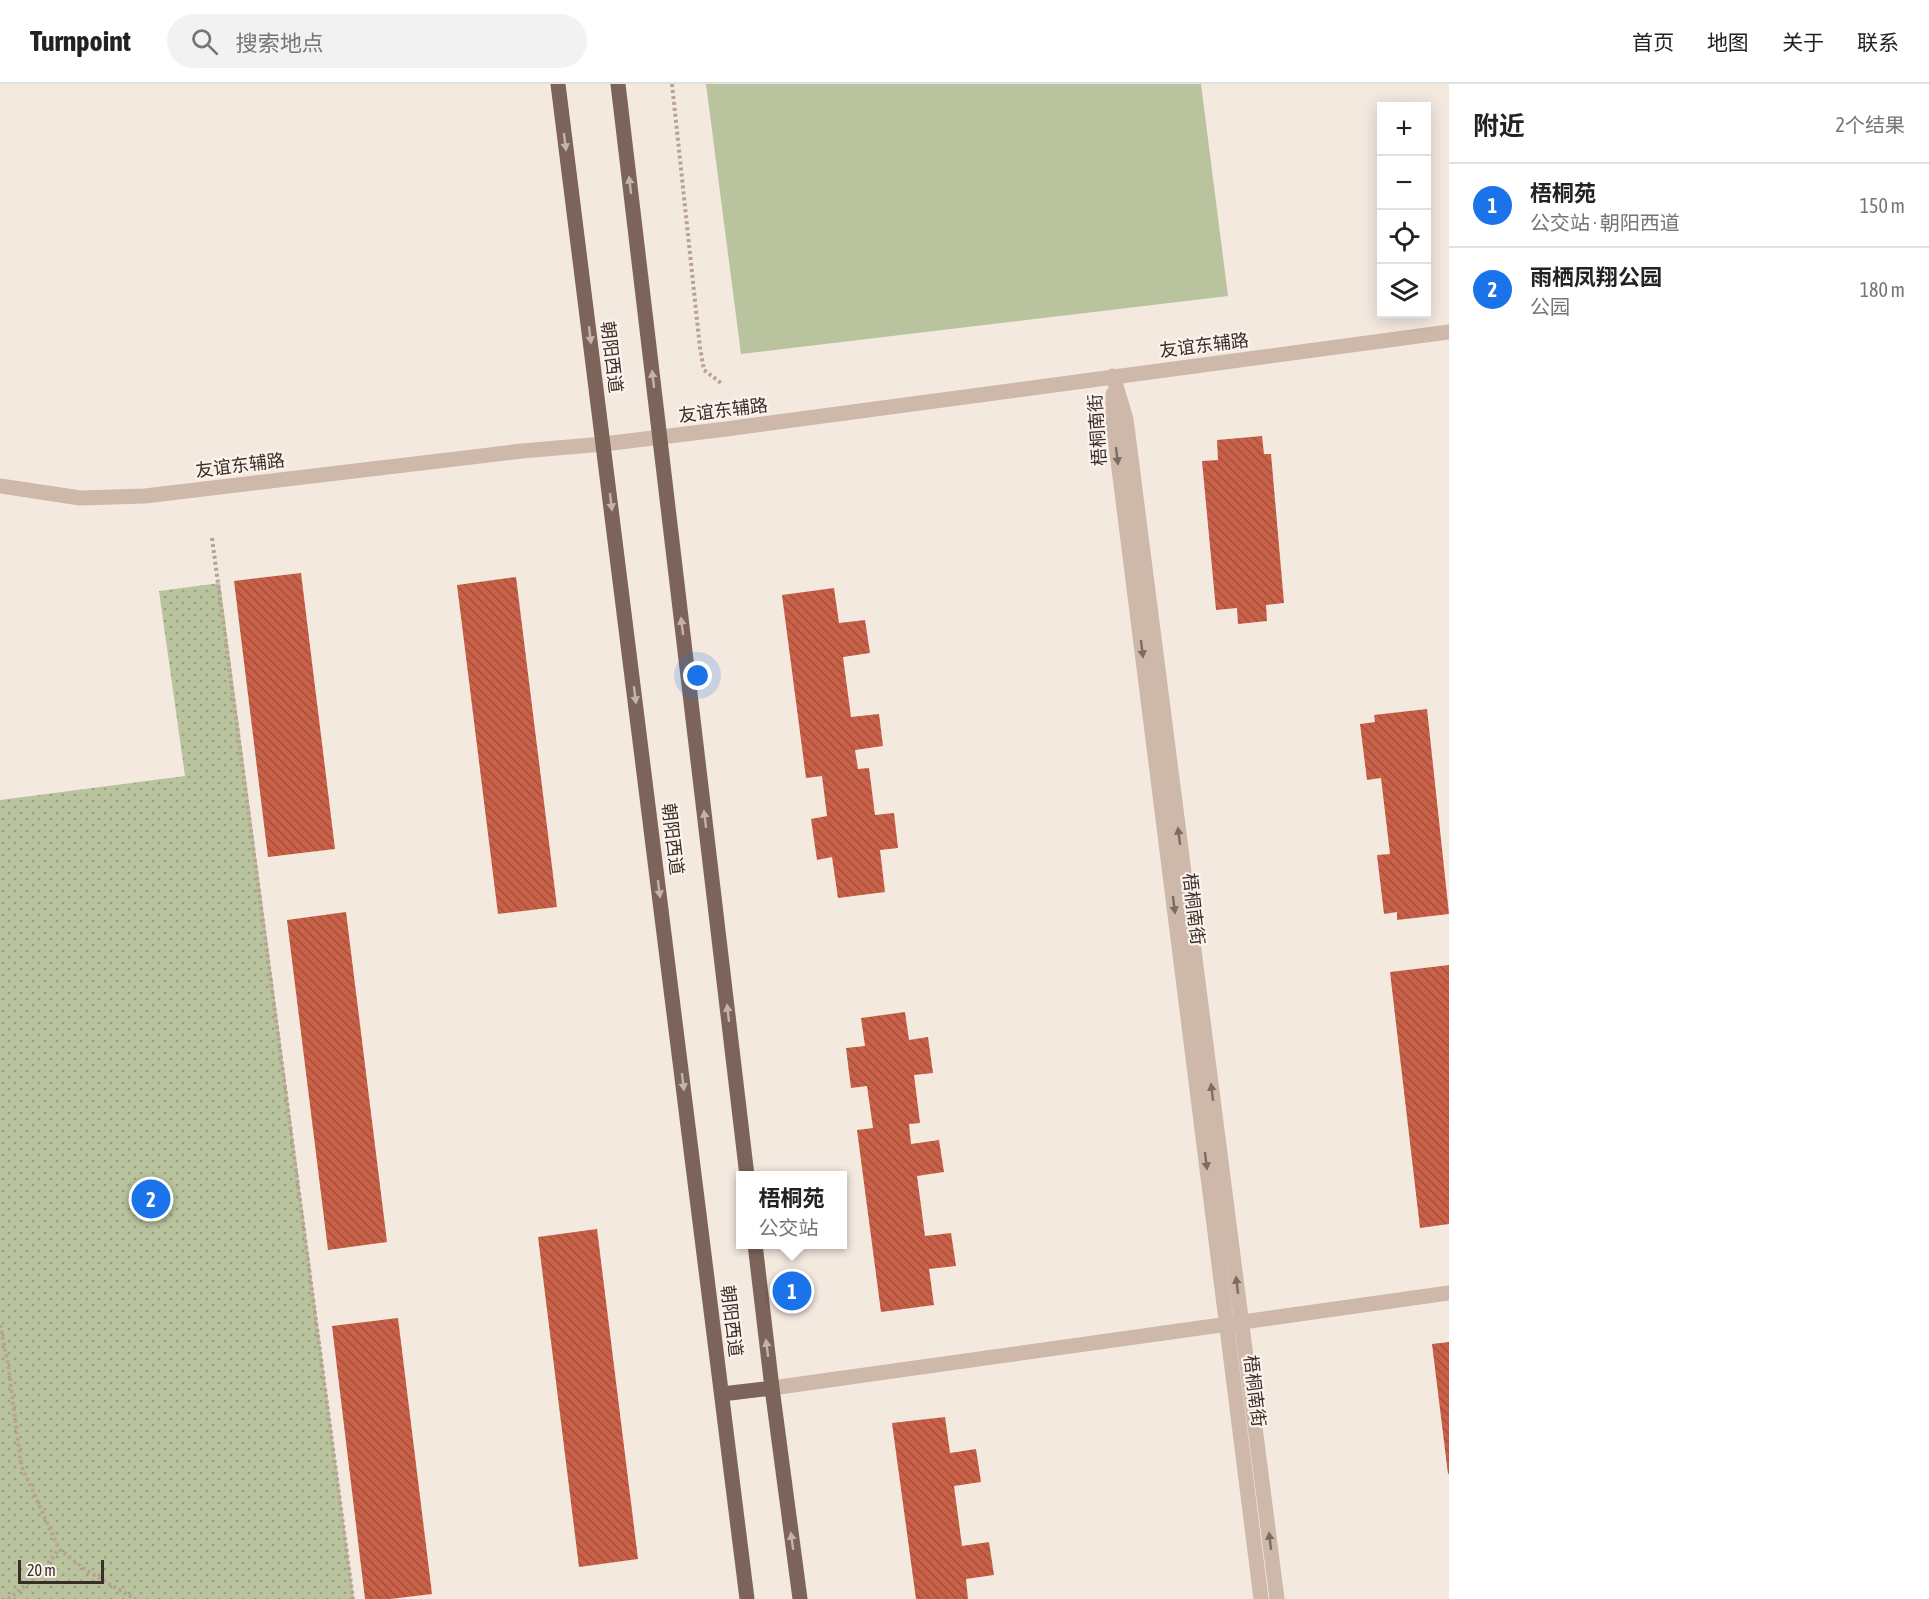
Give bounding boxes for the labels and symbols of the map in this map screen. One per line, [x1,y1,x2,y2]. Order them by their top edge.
one-way arrow [561,133,570,152]
one-way arrow [625,176,635,195]
street label: 朝阳西道 [597,320,627,394]
one-way arrow [585,326,595,345]
street label: 友谊东辅路 [1158,329,1250,361]
one-way arrow [648,370,658,389]
street label: 梧桐南街 [1084,393,1110,467]
street label: 友谊东辅路 [677,394,769,426]
one-way arrow [1113,446,1122,465]
street label: 友谊东辅路 [194,449,286,481]
one-way arrow [607,492,616,511]
one-way arrow [677,616,687,635]
one-way arrow [1137,640,1146,659]
your location [683,661,712,690]
one-way arrow [631,686,640,705]
street label: 朝阳西道 [658,802,688,876]
one-way arrow [700,810,710,829]
one-way arrow [1175,826,1184,845]
street label: 梧桐南街 [1179,872,1209,946]
one-way arrow [654,879,664,898]
one-way arrow [1169,896,1179,915]
one-way arrow [723,1004,732,1023]
one-way arrow [678,1073,688,1092]
one-way arrow [1207,1082,1217,1101]
one-way arrow [1201,1152,1211,1171]
pin: 2 [132,1176,170,1222]
pin: 1 [772,1268,812,1314]
one-way arrow [1232,1275,1241,1294]
street label: 朝阳西道 [717,1284,747,1358]
one-way arrow [762,1338,772,1357]
street label: 梧桐南街 [1240,1354,1270,1428]
one-way arrow [788,1531,797,1550]
one-way arrow [1265,1531,1274,1550]
scale bar [18,1557,104,1584]

